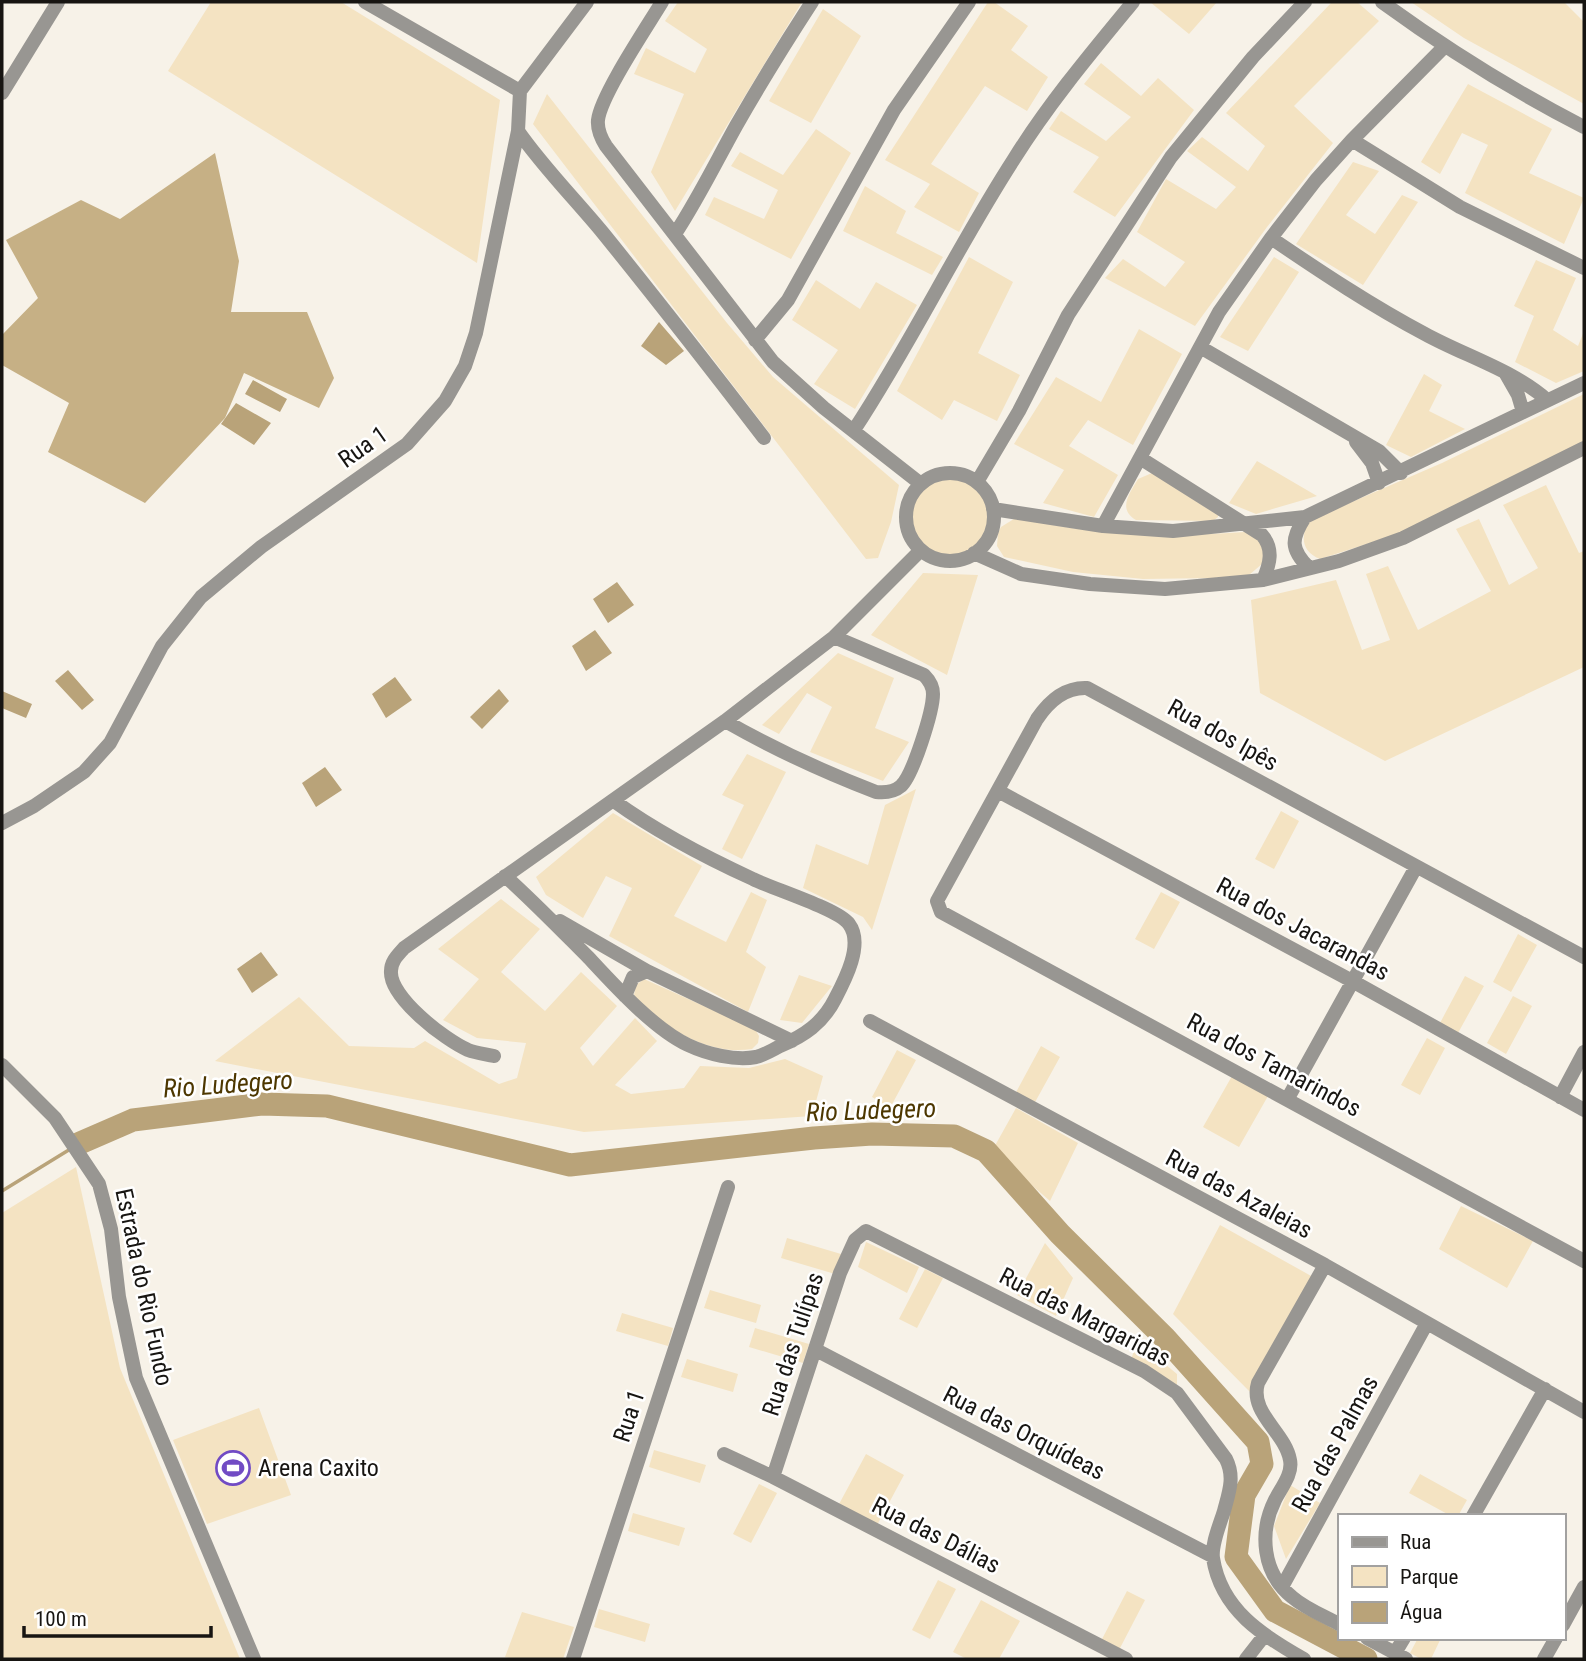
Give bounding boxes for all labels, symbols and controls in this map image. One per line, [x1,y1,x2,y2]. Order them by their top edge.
street label: Rua 1 [333,420,393,474]
street label: Rua dos Ipês [1163,693,1283,777]
street label: Rua dos Jacarandas [1212,872,1394,986]
street label: Rua dos Tamarindos [1182,1007,1366,1123]
water label: Rio Ludegero [162,1065,294,1103]
water label: Rio Ludegero [805,1093,937,1127]
street label: Rua das Azaleias [1161,1144,1317,1244]
street label: Estrada do Rio Fundo [109,1186,179,1388]
street label: Rua das Margaridas [995,1262,1175,1372]
street label: Rua das Tulípas [757,1269,829,1419]
street label: Rua das Palmas [1286,1371,1384,1517]
street label: Rua das Orquídeas [939,1380,1109,1486]
street label: Rua 1 [607,1386,651,1446]
sports icon: Arena Caxito [214,1449,252,1487]
place label: Arena Caxito [258,1454,379,1482]
street label: Rua das Dálias [867,1491,1005,1579]
legend [1338,1514,1565,1640]
text: Rua [1400,1530,1431,1554]
text: Parque [1400,1565,1458,1589]
scale bar [24,1594,212,1638]
text: Água [1400,1600,1443,1624]
text: 100 m [35,1607,87,1631]

